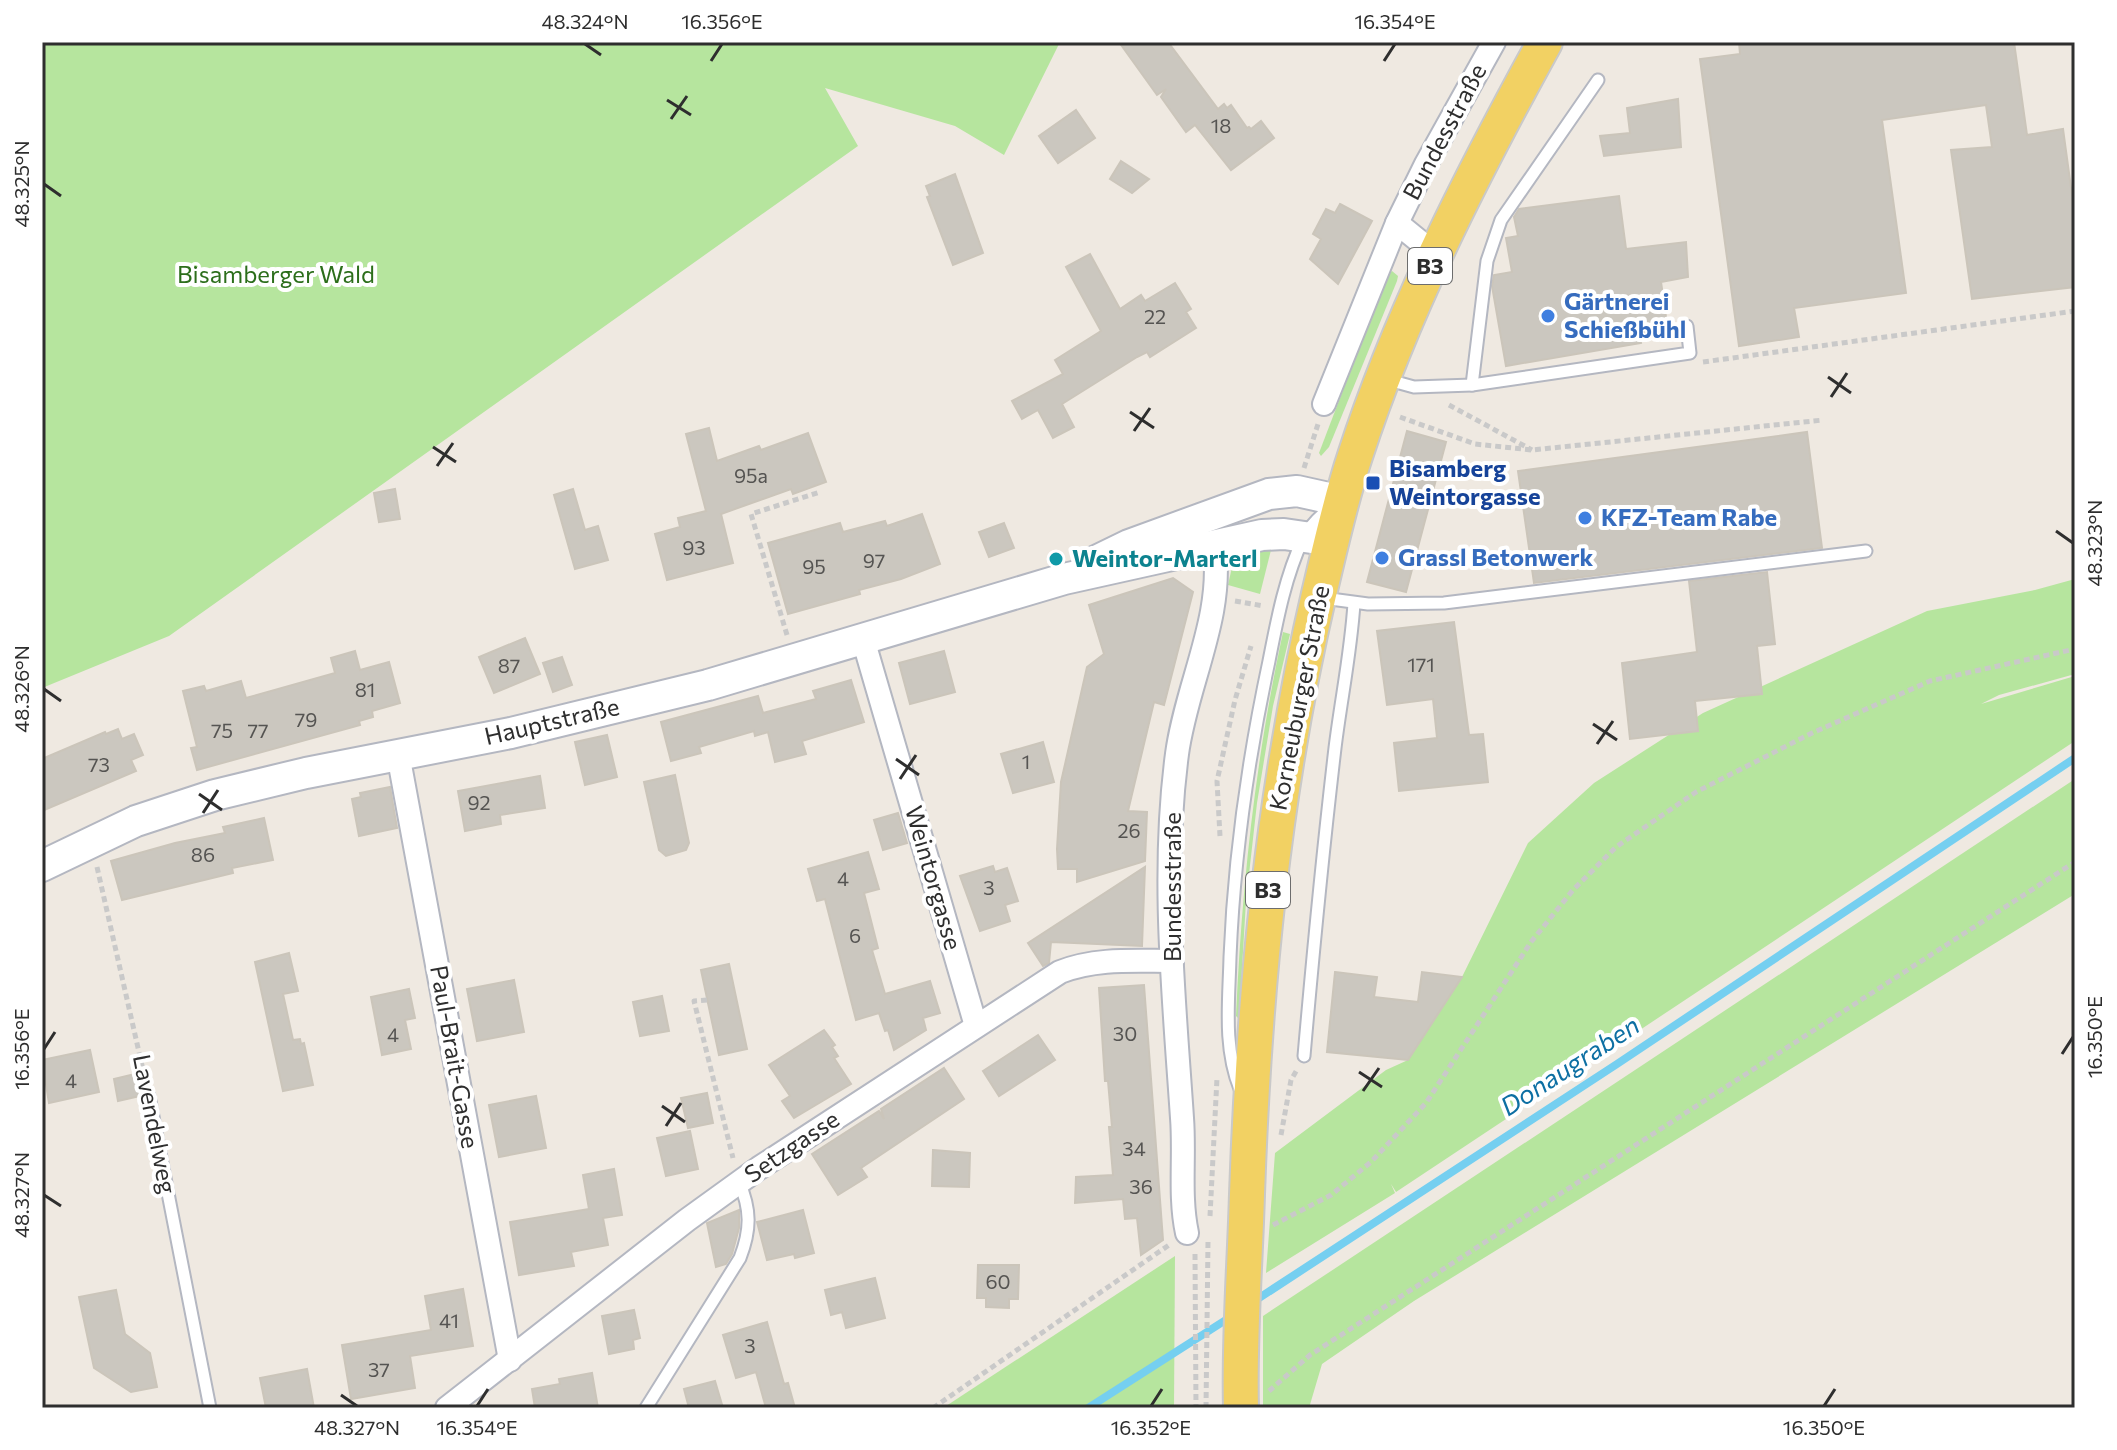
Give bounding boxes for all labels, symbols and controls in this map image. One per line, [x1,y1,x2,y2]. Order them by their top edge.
text: 48.324°N [541,9,629,33]
text: 16.356°E [681,9,763,33]
text: 16.354°E [1354,9,1436,33]
street label: Bundesstraße [1396,58,1492,204]
house number: 18 [1211,113,1231,137]
text: 48.325°N [9,141,33,227]
road number: B3 [1408,248,1452,284]
park label: Bisamberger Wald [177,259,375,288]
place label: Gärtnerei Schießbühl [1564,286,1686,343]
house number: 22 [1144,304,1166,328]
marker: Gärtnerei Schießbühl [1539,307,1557,325]
place label: Bisamberg Weintorgasse [1389,453,1541,510]
house number: 95a [734,463,768,487]
marker: Bisamberg Weintorgasse [1364,474,1382,492]
text: 48.323°N [2082,500,2106,586]
place label: KFZ-Team Rabe [1601,502,1777,531]
marker: KFZ-Team Rabe [1576,509,1594,527]
house number: 93 [682,535,706,559]
place label: Grassl Betonwerk [1398,542,1594,571]
place label: Weintor-Marterl [1072,543,1258,572]
house number: 97 [863,548,885,572]
marker: Grassl Betonwerk [1373,549,1391,567]
marker: Weintor-Marterl [1047,550,1065,568]
house number: 95 [802,554,826,578]
street label: Korneuburger Straße [1262,583,1335,813]
text: 48.326°N [9,645,33,733]
house number: 171 [1407,652,1435,676]
house number: 87 [498,653,520,677]
house number: 81 [355,677,375,701]
street label: Hauptstraße [481,691,622,750]
house number: 79 [295,707,317,731]
house number: 75 [211,718,233,742]
house number: 77 [247,718,269,742]
house number: 1 [1022,749,1030,773]
house number: 73 [88,752,110,776]
house number: 92 [467,790,491,814]
street label: Weintorgasse [900,802,969,953]
street label: Bundesstraße [1157,812,1186,962]
house number: 26 [1117,818,1141,842]
house number: 86 [191,842,215,866]
house number: 4 [837,866,849,890]
road number: B3 [1246,872,1290,908]
house number: 3 [983,875,995,899]
house number: 6 [849,923,861,947]
street label: Paul-Brait-Gasse [425,963,486,1151]
text: 16.350°E [2082,996,2106,1078]
text: 16.356°E [9,1008,33,1090]
water label: Donaugraben [1494,1008,1645,1121]
house number: 30 [1113,1021,1137,1045]
house number: 4 [387,1022,399,1046]
street label: Lavendelweg [128,1052,183,1196]
house number: 4 [65,1068,77,1092]
street label: Setzgasse [738,1103,844,1188]
house number: 34 [1122,1136,1146,1160]
text: 48.327°N [9,1152,33,1238]
house number: 36 [1129,1174,1153,1198]
house number: 60 [985,1269,1011,1293]
house number: 41 [439,1308,459,1332]
house number: 3 [744,1333,756,1357]
house number: 37 [368,1357,390,1381]
text: 48.327°N [314,1415,400,1439]
text: 16.354°E [436,1415,518,1439]
text: 16.352°E [1111,1415,1191,1439]
text: 16.350°E [1783,1415,1865,1439]

